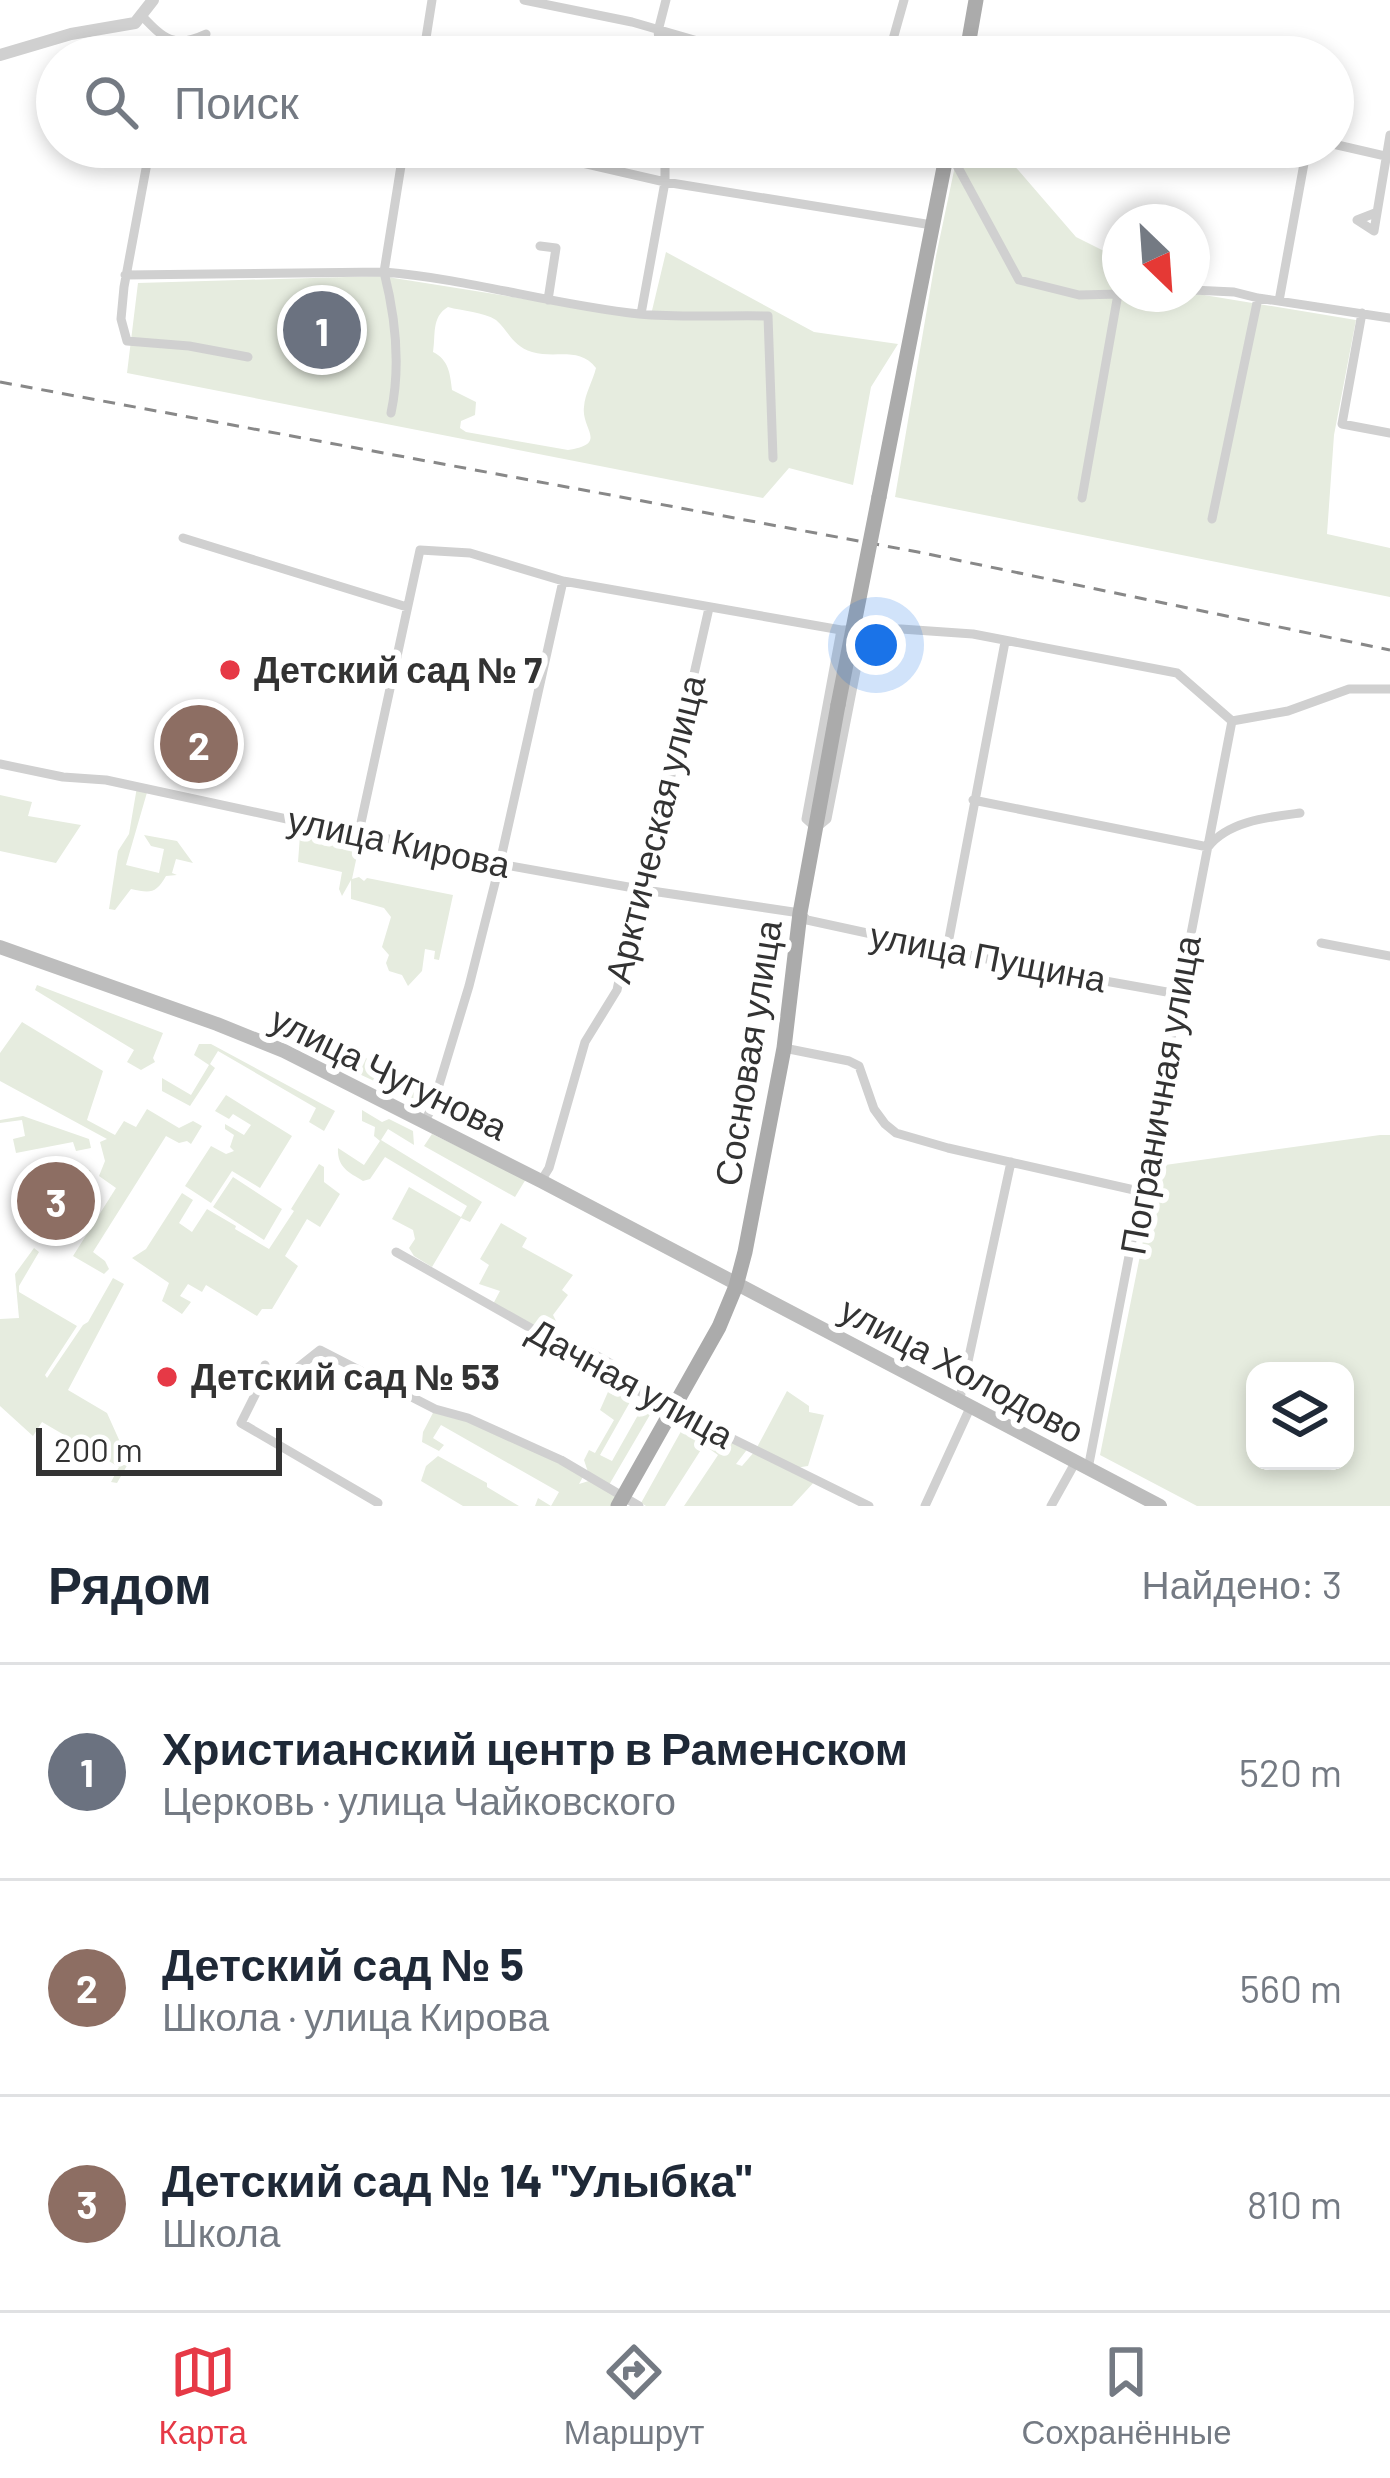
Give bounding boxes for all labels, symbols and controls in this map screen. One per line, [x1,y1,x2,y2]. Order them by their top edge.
search box [36,36,1354,168]
icon: search [78,69,144,135]
text: Поиск [174,74,299,128]
north arrow [1102,204,1210,312]
pin: 1 [283,285,361,375]
your location [846,615,906,675]
place label: Детский сад № 7 [254,647,542,691]
marker: Детский сад № 7 [217,657,243,683]
street label: Арктическая улица [594,669,714,987]
pin: 2 [160,699,238,789]
street label: улица Кирова [284,796,515,886]
street label: улица Пущина [866,912,1111,1001]
street label: Сосновая улица [704,916,790,1189]
street label: Пограничная улица [1109,931,1209,1258]
street label: улица Чугунова [264,996,516,1149]
pin: 3 [17,1156,95,1246]
street label: улица Холодово [833,1286,1092,1452]
street label: Дачная улица [521,1308,743,1457]
place label: Детский сад № 53 [191,1354,500,1398]
map controls [1246,1362,1354,1470]
button: layers [1246,1362,1354,1470]
marker: Детский сад № 53 [154,1364,180,1390]
scale bar [36,1422,282,1475]
text: 200 m [54,1429,143,1469]
text: Рядом [48,1553,212,1614]
text: Найдено: 3 [1142,1560,1342,1607]
text: Христианский центр в Раменском [162,1720,908,1774]
text: 1 [80,1748,94,1795]
text: 520 m [1239,1748,1342,1795]
text: Церковь · улица Чайковского [162,1776,676,1823]
text: Детский сад № 5 [162,1936,524,1990]
text: 2 [76,1964,98,2011]
text: 560 m [1240,1964,1342,2011]
text: Школа · улица Кирова [162,1992,549,2039]
text: Детский сад № 14 "Улыбка" [162,2152,752,2206]
text: 3 [76,2180,98,2227]
text: 810 m [1247,2180,1342,2227]
text: Школа [162,2208,281,2255]
tab: Карта [158,2339,247,2452]
tab: Маршрут [564,2339,704,2452]
tab: Сохранённые [1021,2339,1232,2452]

